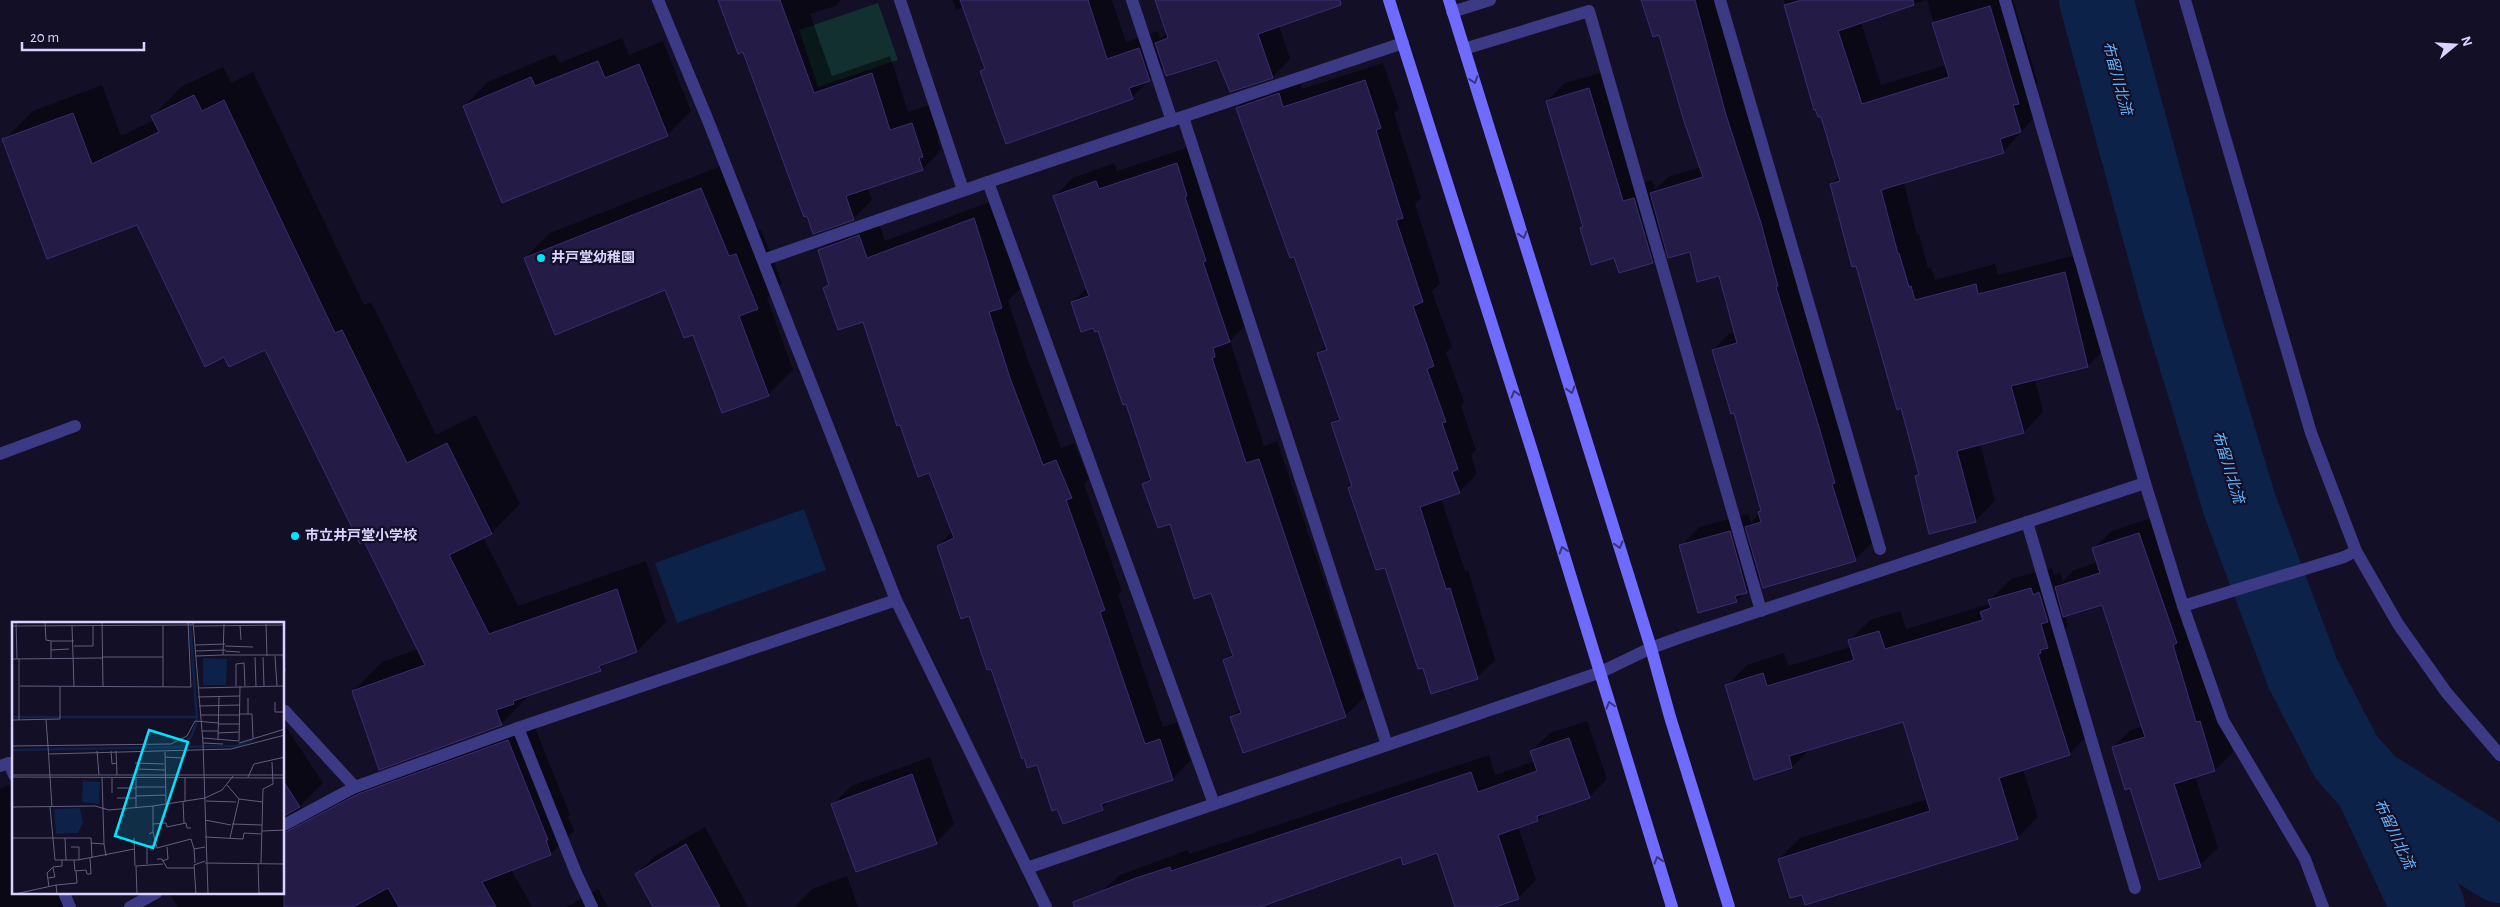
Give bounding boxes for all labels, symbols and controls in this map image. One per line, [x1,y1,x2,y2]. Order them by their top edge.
scale bar [22,20,145,52]
north arrow [2430,20,2480,70]
text: 20 m [30,30,59,45]
text: N [2458,34,2475,48]
water label: 布留川北流 [2100,40,2135,118]
one-way arrow [1469,75,1479,83]
one-way arrow [1518,230,1528,238]
place label: 井戸堂幼稚園 [551,249,635,265]
marker: 井戸堂幼稚園 [535,252,547,264]
one-way arrow [1566,385,1576,394]
one-way arrow [1510,391,1520,399]
water label: 布留川北流 [2210,429,2248,507]
place label: 市立井戸堂小学校 [305,527,417,543]
marker: 市立井戸堂小学校 [289,530,301,542]
one-way arrow [1614,540,1624,549]
one-way arrow [1558,546,1568,554]
inset map [12,622,285,894]
one-way arrow [1605,701,1616,710]
water label: 布留川北流 [2371,796,2418,873]
one-way arrow [1653,857,1663,865]

